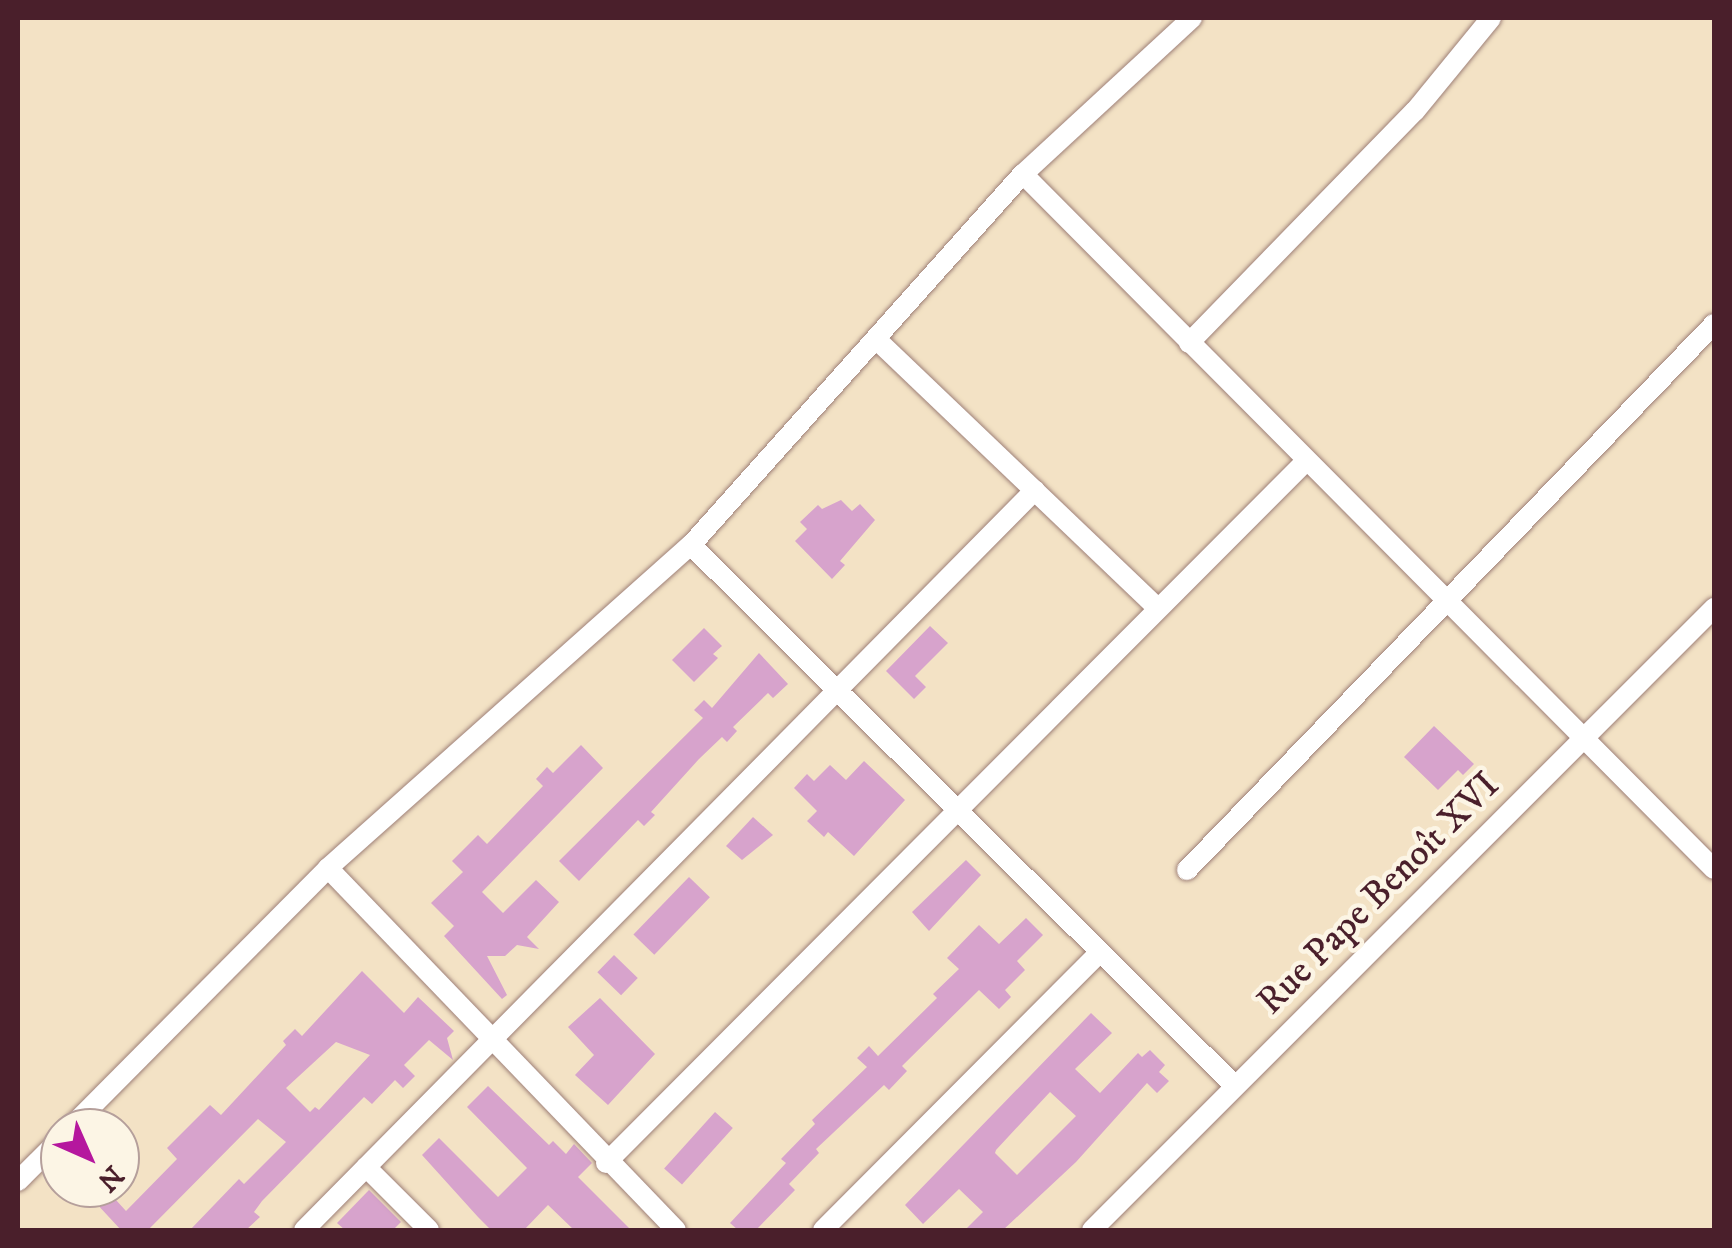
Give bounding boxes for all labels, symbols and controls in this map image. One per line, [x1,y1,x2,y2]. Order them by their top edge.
street label: Rue Pape Benoît XVI [1248,763,1510,1025]
north arrow [40,1108,140,1208]
text: N [90,1158,131,1199]

